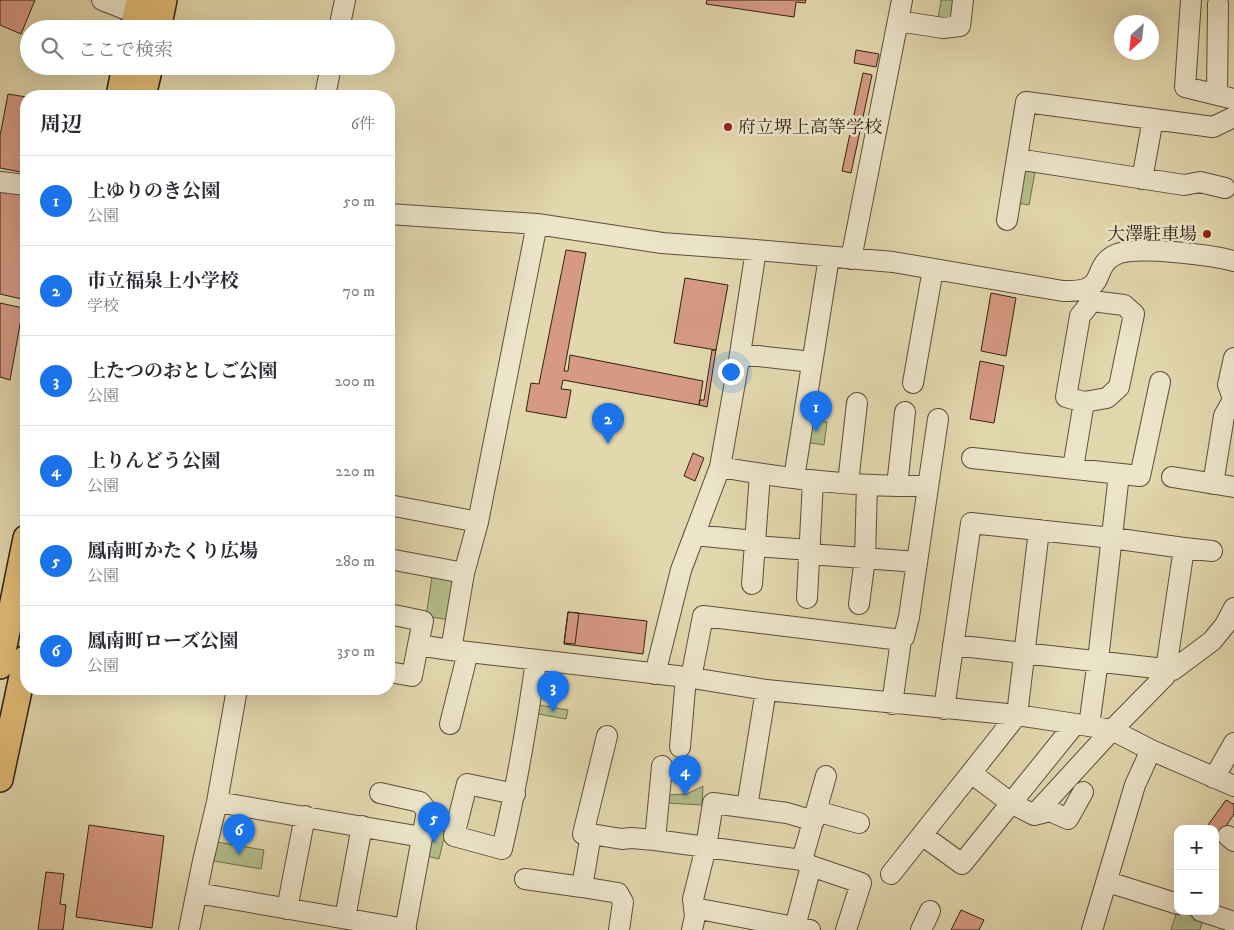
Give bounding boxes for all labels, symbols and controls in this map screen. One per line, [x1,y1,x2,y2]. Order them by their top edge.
north arrow [1114,15,1159,60]
search box [20,20,395,75]
icon: search [38,34,66,62]
text: ここで検索 [78,39,173,62]
text: 周辺 [40,112,82,138]
text: 6件 [351,114,375,134]
place label: 府立堺上高等学校 [738,117,882,139]
marker: 府立堺上高等学校 [722,121,734,133]
text: 上ゆりのき公園 [87,180,220,203]
text: 1 [53,191,59,211]
text: 50 m [343,191,375,211]
text: 公園 [87,206,119,226]
place label: 大澤駐車場 [1107,224,1197,246]
marker: 大澤駐車場 [1201,228,1213,240]
text: 市立福泉上小学校 [87,270,239,293]
text: 2 [52,281,60,301]
text: 70 m [343,281,375,301]
text: 学校 [87,296,119,316]
your location [718,359,744,385]
text: 上たつのおとしご公園 [87,360,277,383]
text: 3 [53,371,59,391]
text: 200 m [334,371,375,391]
text: 公園 [87,386,119,406]
pin: 1 [800,391,832,432]
pin: 2 [592,403,624,444]
text: 上りんどう公園 [87,450,220,473]
text: 4 [51,461,61,481]
text: 220 m [335,461,375,481]
text: 公園 [87,476,119,496]
text: 鳳南町かたくり広場 [87,540,258,563]
text: 5 [52,551,60,571]
text: 280 m [335,551,375,571]
text: 公園 [87,566,119,586]
text: 鳳南町ローズ公園 [87,630,238,653]
text: 6 [52,641,60,661]
text: 350 m [337,641,375,661]
text: 公園 [87,656,119,676]
pin: 3 [537,671,569,712]
pin: 4 [669,755,701,796]
pin: 5 [418,802,450,843]
pin: 6 [223,814,255,855]
map controls [1174,825,1219,915]
button: + [1174,825,1219,870]
button: − [1174,870,1219,915]

